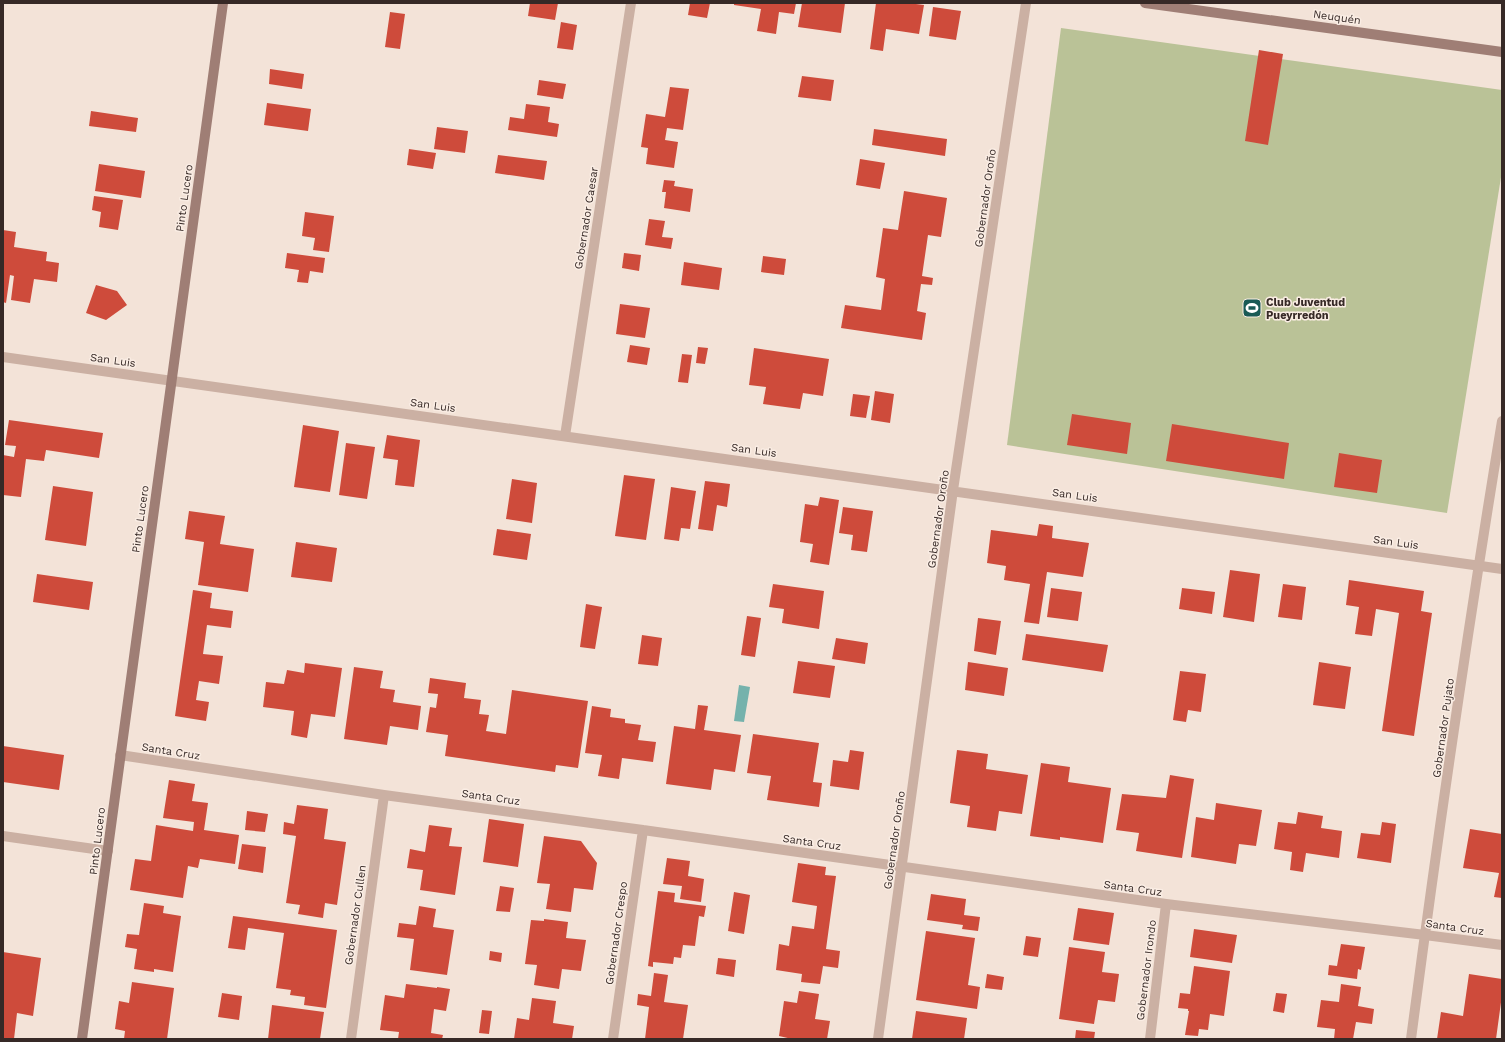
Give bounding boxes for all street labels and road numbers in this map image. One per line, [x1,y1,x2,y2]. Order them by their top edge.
street label: Neuquén [1312,8,1362,27]
street label: Gobernador Oroño [972,148,999,248]
street label: Pinto Lucero [173,163,196,233]
street label: Gobernador Caesar [572,165,601,270]
street label: San Luis [89,351,137,370]
street label: San Luis [409,396,457,415]
street label: San Luis [730,441,778,460]
street label: Gobernador Oroño [925,469,952,569]
street label: Pinto Lucero [129,484,152,554]
street label: San Luis [1051,486,1099,505]
street label: San Luis [1372,533,1420,552]
street label: Gobernador Pujato [1430,677,1457,779]
street label: Santa Cruz [141,740,201,763]
street label: Santa Cruz [461,787,521,808]
street label: Gobernador Oroño [881,790,908,890]
street label: Pinto Lucero [87,807,108,876]
street label: Santa Cruz [782,832,842,853]
street label: Gobernador Cullen [342,864,369,966]
street label: Santa Cruz [1103,878,1163,899]
street label: Gobernador Crespo [603,881,630,986]
street label: Santa Cruz [1425,917,1485,938]
street label: Gobernador Irondo [1134,919,1159,1021]

